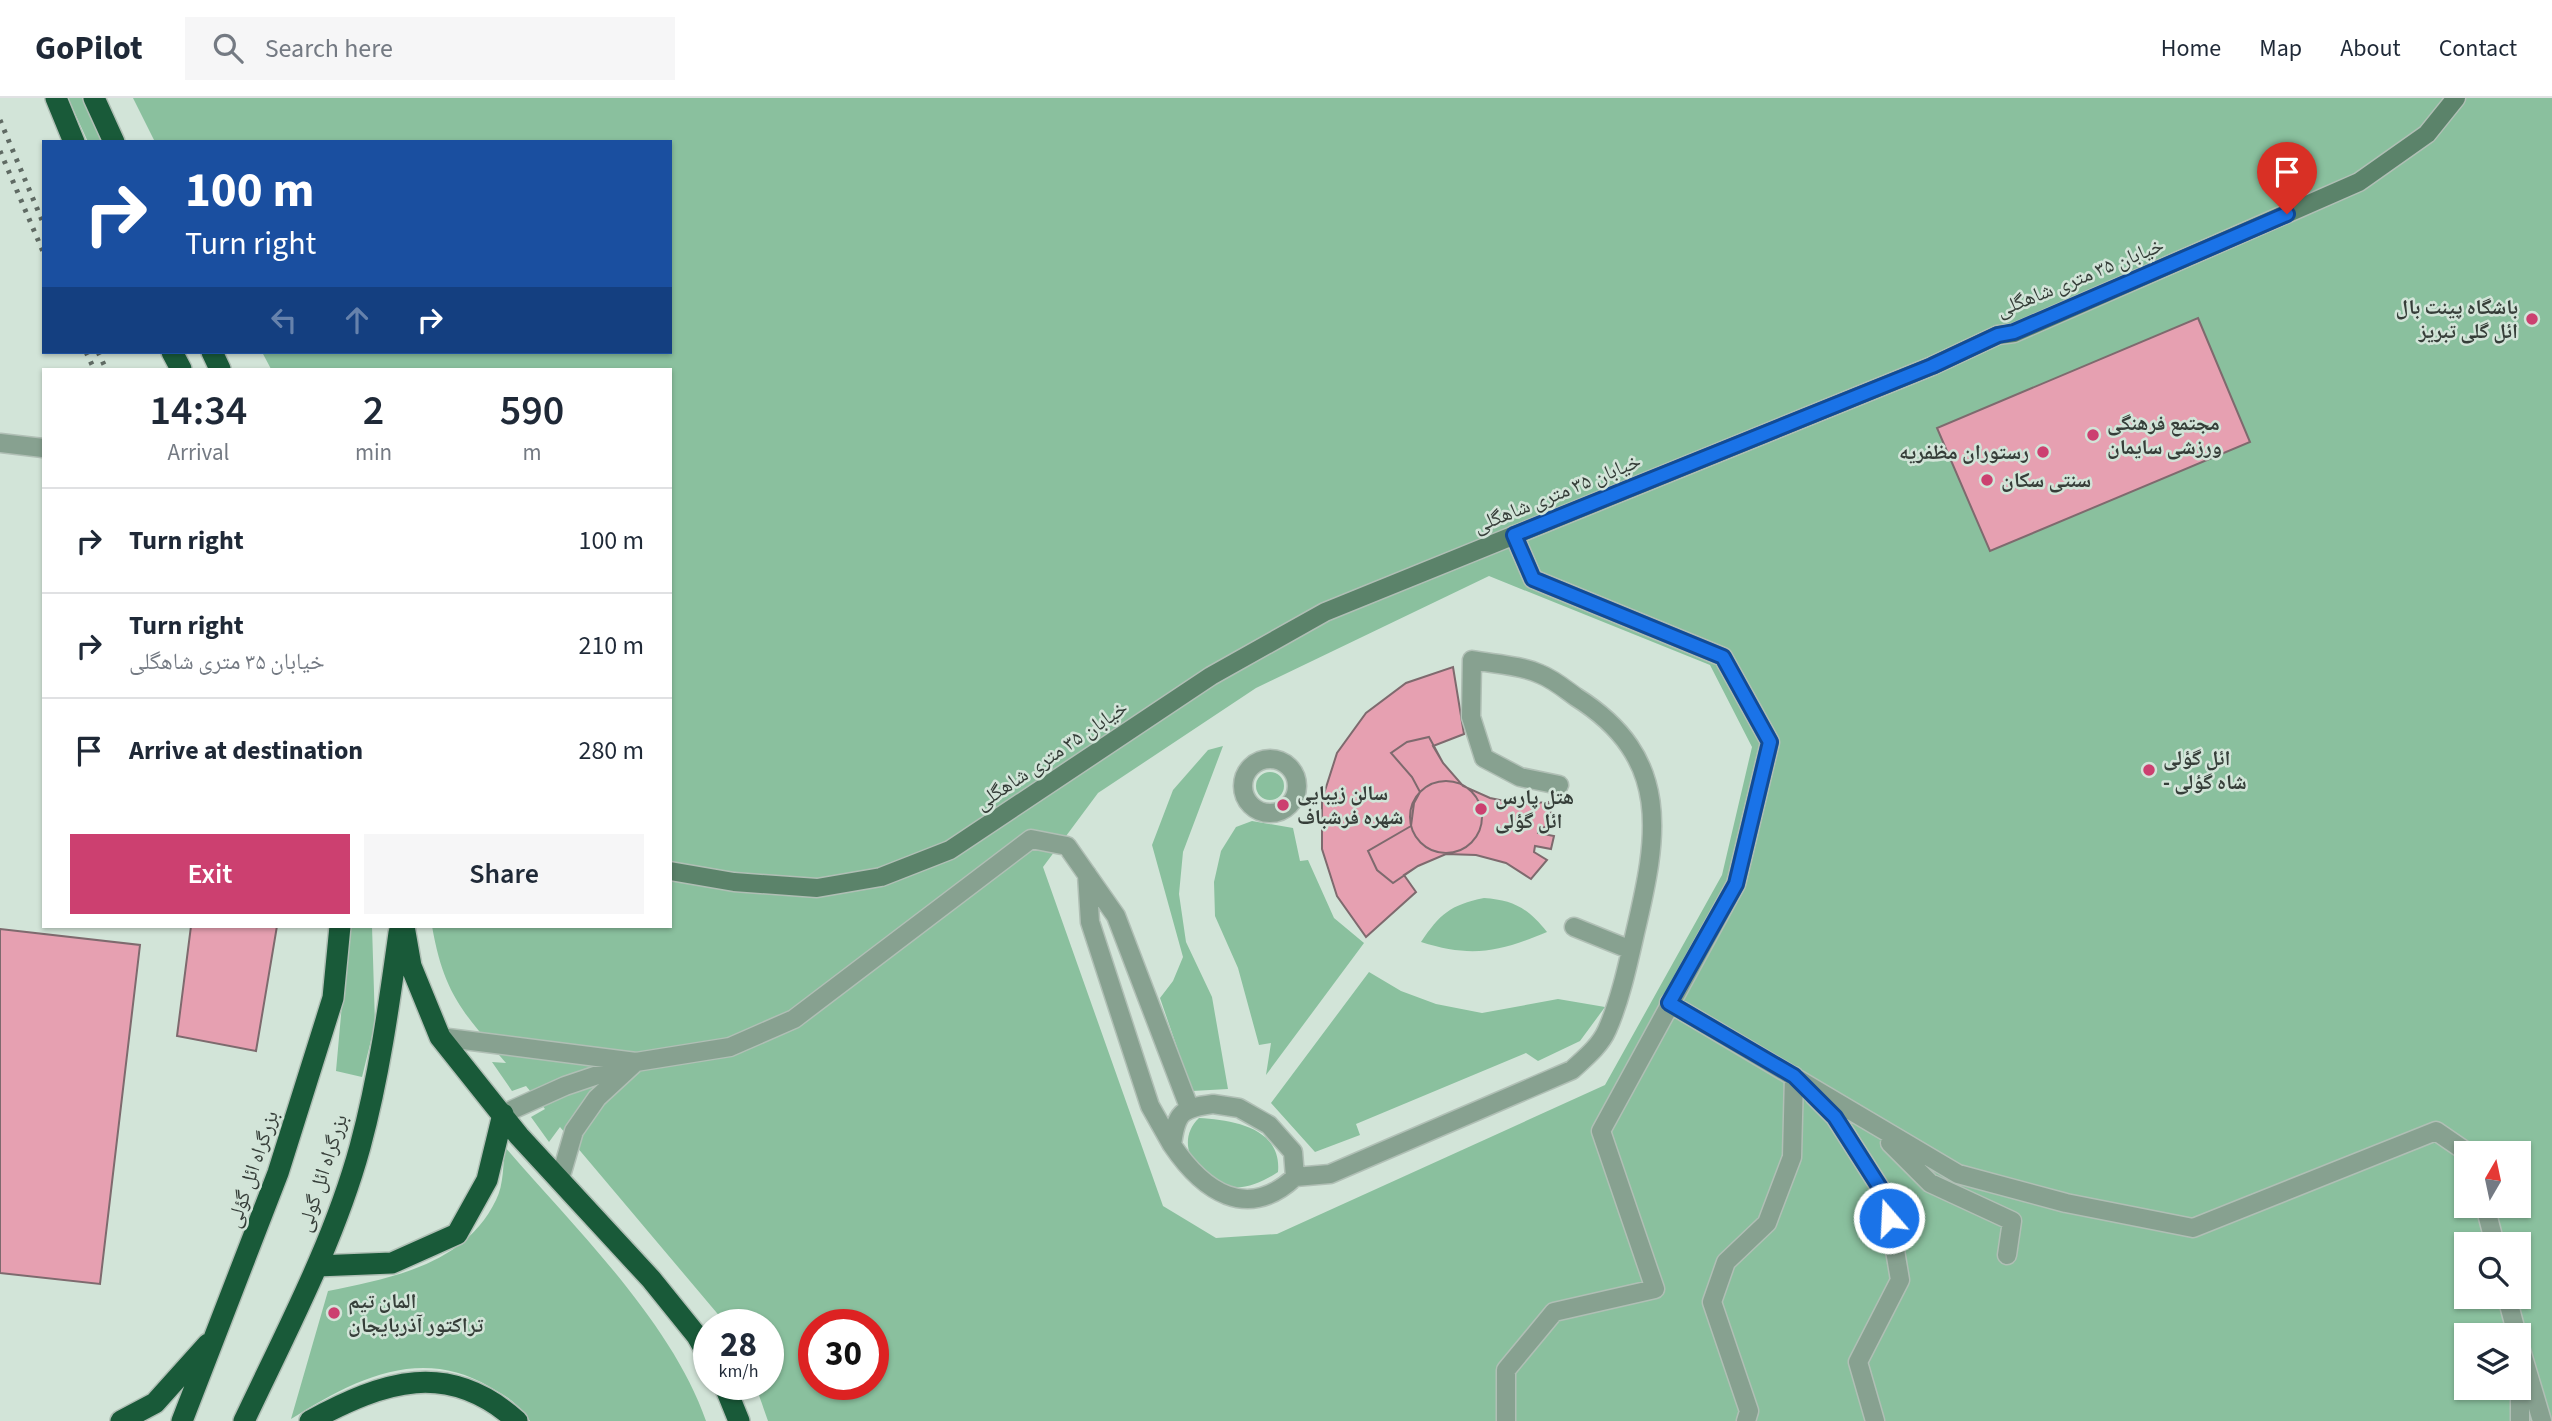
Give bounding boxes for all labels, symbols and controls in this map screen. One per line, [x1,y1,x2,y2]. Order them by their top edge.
search box [185,17,675,80]
text: GoPilot [35,25,143,72]
icon: search [209,29,247,67]
text: Search here [265,30,393,67]
text: Home [2161,31,2221,66]
text: Map [2259,31,2302,66]
text: About [2340,31,2401,66]
text: Contact [2439,31,2517,66]
pin [2257,142,2317,214]
icon: arrive [2268,153,2306,191]
text: 100 m [185,156,314,226]
icon: right [70,168,161,259]
text: Turn right [185,221,316,267]
street label: خیابان ۳۵ متری شاهگلی [1992,230,2168,324]
place label: باشگاه پینت بال ائل گلی تبریز [2396,292,2518,346]
icon: left [265,301,303,339]
icon: ahead [338,301,376,339]
icon: right [411,301,449,339]
marker: باشگاه پینت بال ائل گلی تبریز [2524,311,2540,327]
text: 14:34 [150,381,247,441]
text: 2 [363,381,384,441]
text: 590 [500,381,564,441]
place label: مجتمع فرهنگی ورزشی سایمان [2107,408,2222,462]
marker: مجتمع فرهنگی ورزشی سایمان [2085,427,2101,443]
text: Arrival [168,436,229,469]
text: min [355,436,392,469]
text: m [523,436,542,469]
place label: رستوران مظفریه [1899,437,2029,467]
marker: رستوران مظفریه [2035,444,2051,460]
street label: خیابان ۳۵ متری شاهگلی [1469,446,1645,540]
place label: سنتی سکان [2001,465,2091,495]
marker: سنتی سکان [1979,472,1995,488]
icon: right [70,522,108,560]
text: Turn right [129,522,244,559]
text: 100 m [578,522,644,559]
text: Turn right [129,607,244,644]
icon: right [70,627,108,665]
text: 210 m [578,627,644,664]
text: خیابان ۳۵ متری شاهگلی [129,645,325,678]
street label: خیابان ۳۵ متری شاهگلی [969,693,1133,817]
icon: arrive [70,732,108,770]
text: Arrive at destination [129,732,363,769]
text: 280 m [578,732,644,769]
place label: ائل گؤلی - شاه گؤلی [2163,743,2247,797]
marker: ائل گؤلی - شاه گؤلی [2141,762,2157,778]
place label: سالن زیبایی شهره فرشباف [1297,778,1403,832]
place label: هتل پارس ائل گؤلی [1495,782,1574,836]
marker: سالن زیبایی شهره فرشباف [1275,797,1291,813]
marker: هتل پارس ائل گؤلی [1473,801,1489,817]
button: Exit [70,834,350,914]
button: Share [364,834,644,914]
street label: بزرگراه ائل گؤلی [218,1106,286,1232]
street label: بزرگراه ائل گولی [289,1110,355,1236]
north arrow [2454,1141,2530,1218]
map controls [2454,1141,2531,1400]
position arrow [1852,1181,1926,1255]
button: search [2454,1232,2531,1309]
place label: المان تیم تراکتور آذربایجان [348,1286,484,1340]
marker: المان تیم تراکتور آذربایجان [326,1305,342,1321]
speed limit sign: 30 [798,1309,889,1400]
text: 28 [720,1320,757,1370]
button: layers [2454,1323,2531,1400]
text: km/h [719,1359,758,1384]

